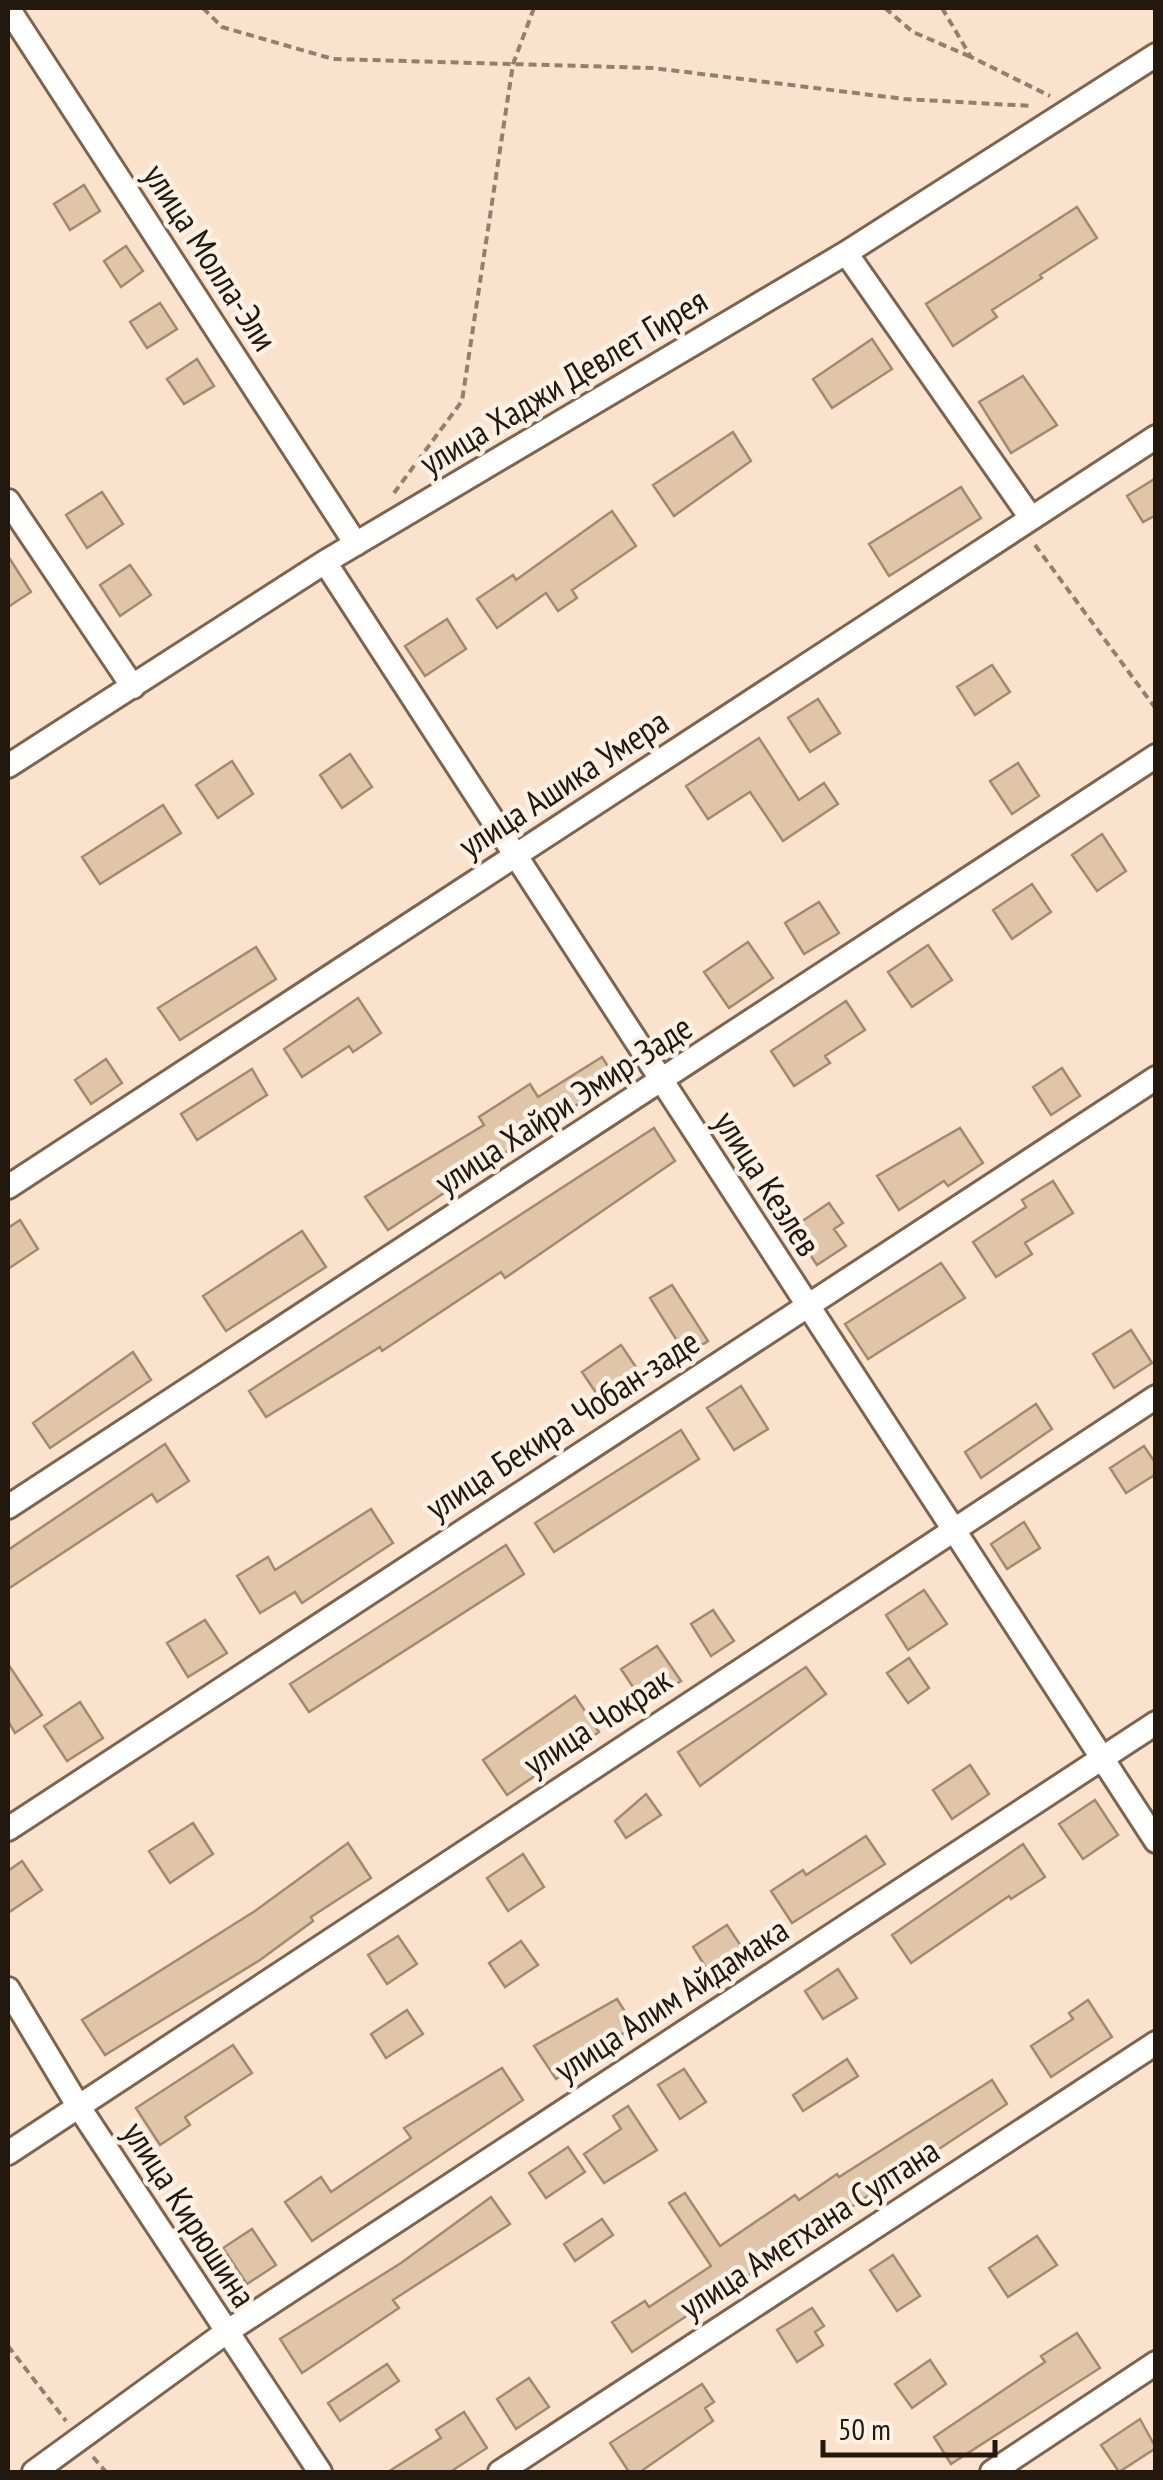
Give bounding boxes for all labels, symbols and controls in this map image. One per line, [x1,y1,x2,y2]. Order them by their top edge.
street label: улица Молла-Эли [133,155,289,359]
street label: улица Хаджи Девлет Гирея [411,277,715,485]
street label: улица Ашика Умера [449,698,677,868]
street label: улица Хайри Эмир-Заде [426,1004,700,1204]
street label: улица Кезлев [704,1102,832,1264]
street label: улица Бекира Чобан-заде [416,1318,708,1530]
street label: улица Чокрак [514,1656,680,1786]
street label: улица Алим Айдамака [545,1906,797,2092]
street label: улица Кирюшина [113,2112,267,2316]
street label: улица Аметхана Султана [670,2127,948,2329]
scale bar [823,2395,996,2457]
text: 50 m [838,2409,891,2448]

